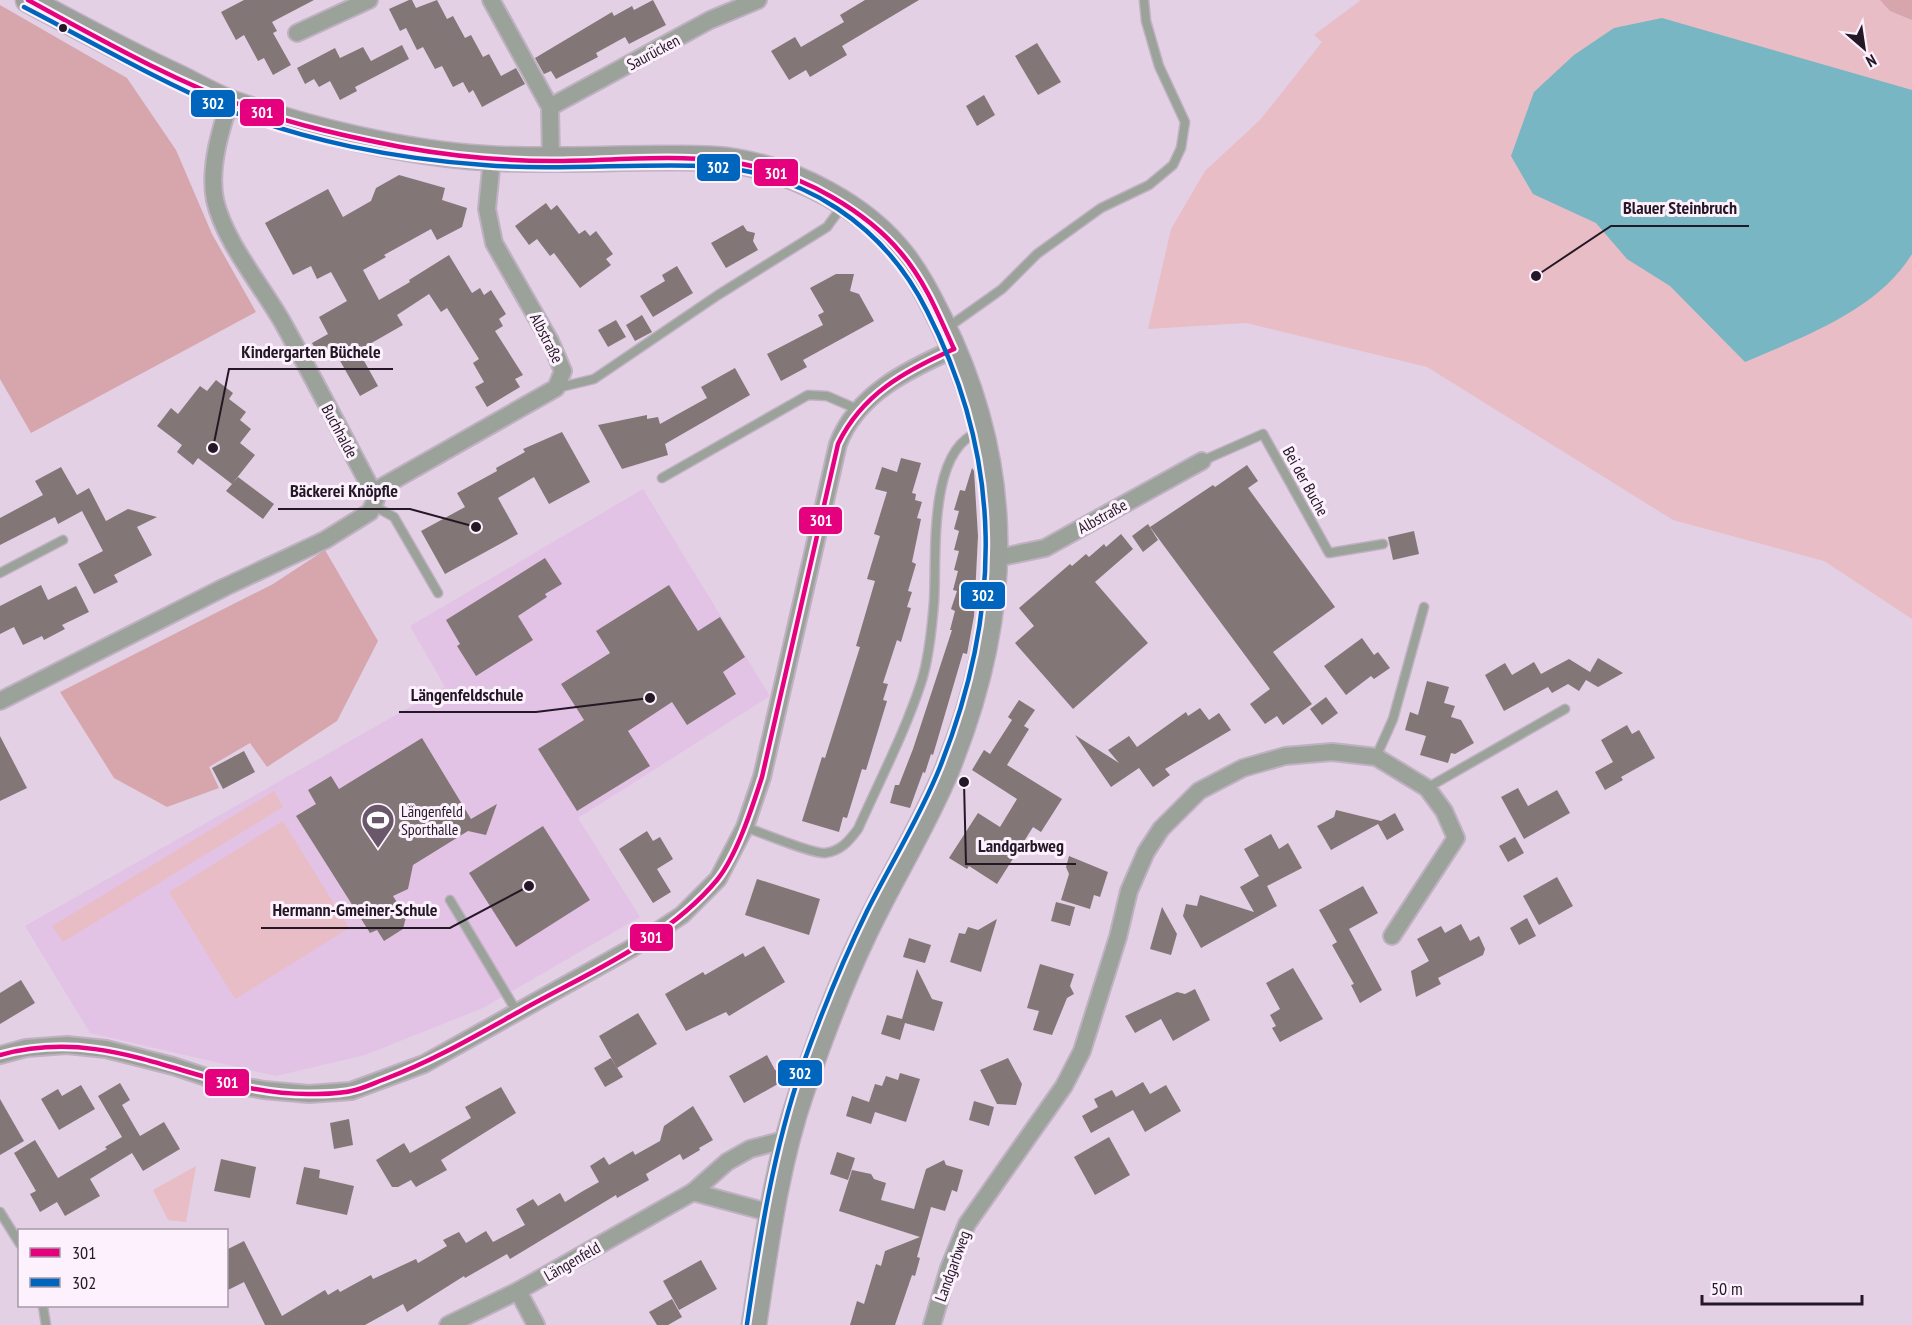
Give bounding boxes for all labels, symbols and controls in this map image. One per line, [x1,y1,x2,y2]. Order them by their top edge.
north arrow [1834,18,1894,78]
unlabelled marker [57,22,69,34]
street label: Saurücken [623,30,683,74]
text: N [1863,50,1880,72]
line badge: 302 [190,89,236,118]
text: 302 [202,93,224,113]
line badge: 301 [239,98,285,127]
text: 301 [251,102,273,122]
line badge: 302 [696,153,741,182]
text: 302 [707,157,729,177]
line badge: 301 [753,158,799,187]
text: 301 [765,163,787,183]
callout: Blauer Steinbruch [1611,190,1749,226]
text: Blauer Steinbruch [1623,196,1737,219]
street label: Albstraße [526,310,568,366]
callout: Kindergarten Büchele [229,333,393,369]
text: Kindergarten Büchele [241,340,381,363]
street label: Buchhalde [318,401,362,461]
street label: Bei der Buche [1279,443,1333,519]
callout: Bäckerei Knöpfle [278,473,410,509]
text: Bäckerei Knöpfle [290,479,398,502]
street label: Albstraße [1074,494,1130,538]
line badge: 301 [798,506,843,535]
text: 301 [810,510,832,530]
line badge: 302 [960,581,1006,610]
text: 302 [972,585,994,605]
callout: Längenfeldschule [399,676,536,712]
text: Längenfeldschule [411,683,524,706]
place label: Längenfeld Sporthalle [401,801,463,839]
sports icon: Längenfeld Sporthalle [360,802,396,849]
callout: Landgarbweg [966,828,1076,864]
text: Landgarbweg [978,834,1064,857]
callout: Hermann-Gmeiner-Schule [261,892,450,928]
text: Hermann-Gmeiner-Schule [272,898,438,921]
line badge: 301 [629,923,674,952]
text: 301 [640,927,662,947]
line badge: 302 [777,1059,823,1087]
text: 302 [789,1063,811,1083]
line badge: 301 [204,1068,250,1097]
text: 301 [216,1072,238,1092]
street label: Landgarbweg [930,1228,974,1304]
legend [18,1229,228,1307]
street label: Längenfeld [540,1237,604,1285]
text: 301 [72,1241,96,1264]
scale bar [1702,1268,1862,1306]
text: 302 [72,1271,96,1294]
text: 50 m [1711,1277,1743,1300]

